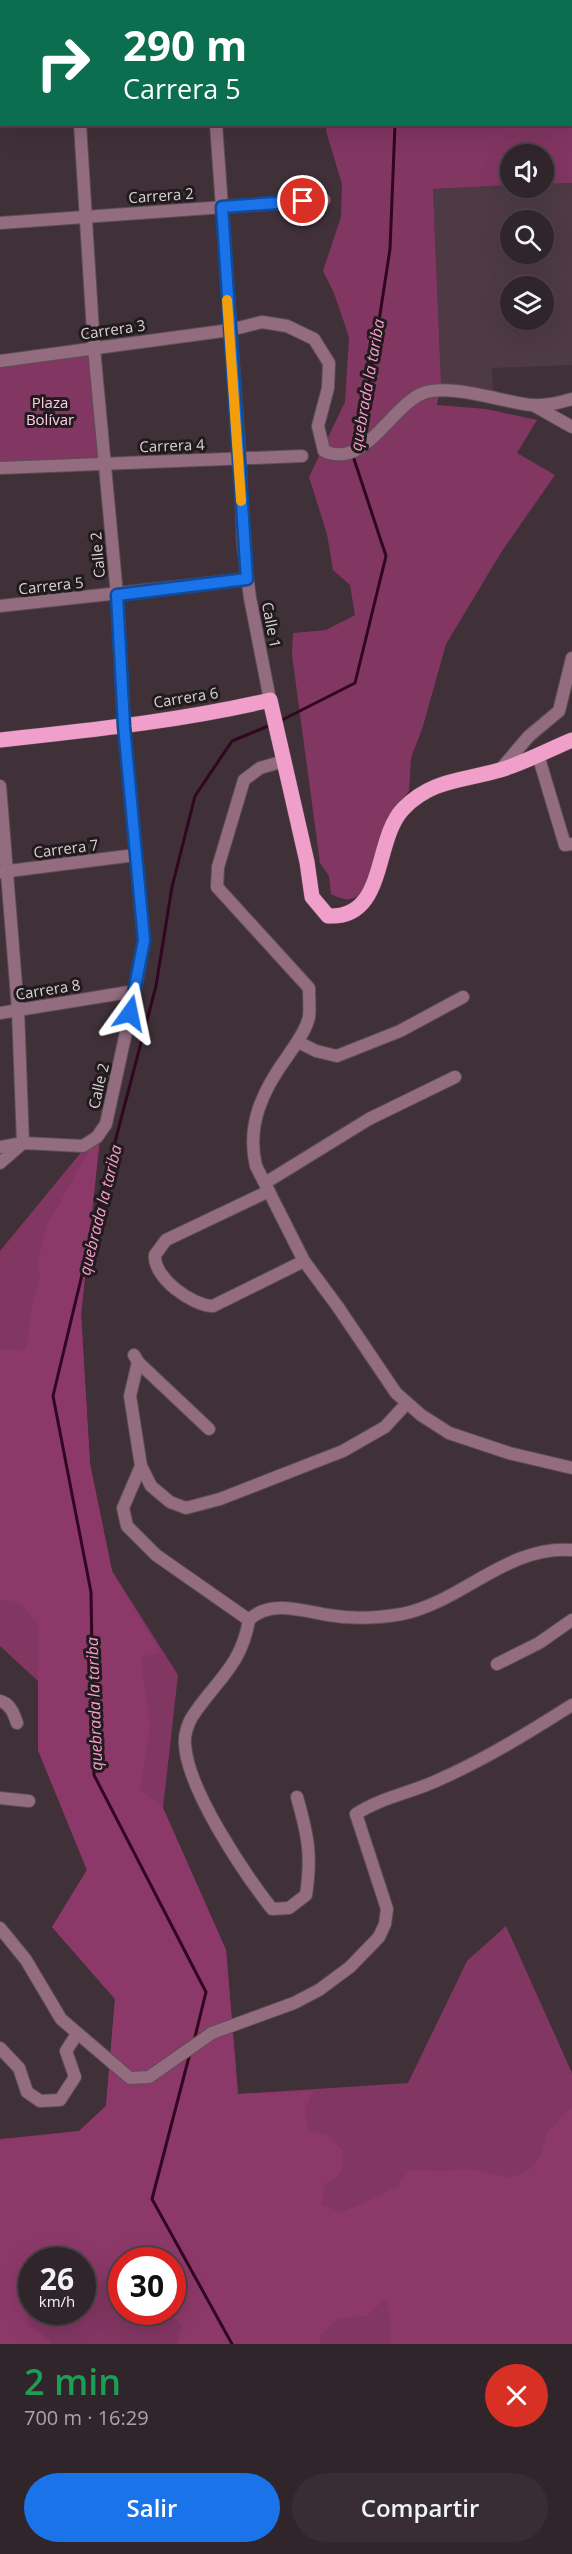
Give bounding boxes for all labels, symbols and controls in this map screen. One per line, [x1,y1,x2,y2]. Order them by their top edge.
text: 290 m [123,16,247,73]
icon: right [24,24,102,102]
text: Carrera 5 [123,70,241,107]
map controls [500,144,554,330]
button: sound [500,144,554,198]
pin [277,175,328,226]
street label: Carrera 2 [128,183,194,207]
icon: arrive [286,184,319,217]
button: search [500,210,554,264]
button: layers [500,276,554,330]
street label: Carrera 3 [79,315,147,343]
water label: quebrada la tariba [345,317,389,453]
park label: Plaza Bolívar [26,392,74,429]
street label: Carrera 4 [139,434,205,456]
street label: Calle 2 [85,531,109,579]
street label: Carrera 5 [17,572,84,598]
street label: Calle 1 [258,600,286,649]
street label: Carrera 6 [152,682,220,712]
street label: Carrera 7 [32,834,100,862]
street label: Carrera 8 [14,974,82,1004]
position arrow [98,981,162,1045]
street label: Calle 2 [83,1061,113,1111]
water label: quebrada la tariba [73,1142,127,1278]
water label: quebrada la tariba [81,1637,107,1771]
speed limit sign: 30 [108,2247,186,2325]
text: 26 [40,2258,74,2299]
text: km/h [39,2291,75,2311]
text: 2 min [24,2357,121,2406]
button: close [485,2364,548,2427]
text: 700 m · 16:29 [24,2404,149,2431]
button: Salir [24,2473,280,2542]
button: Compartir [292,2473,548,2542]

